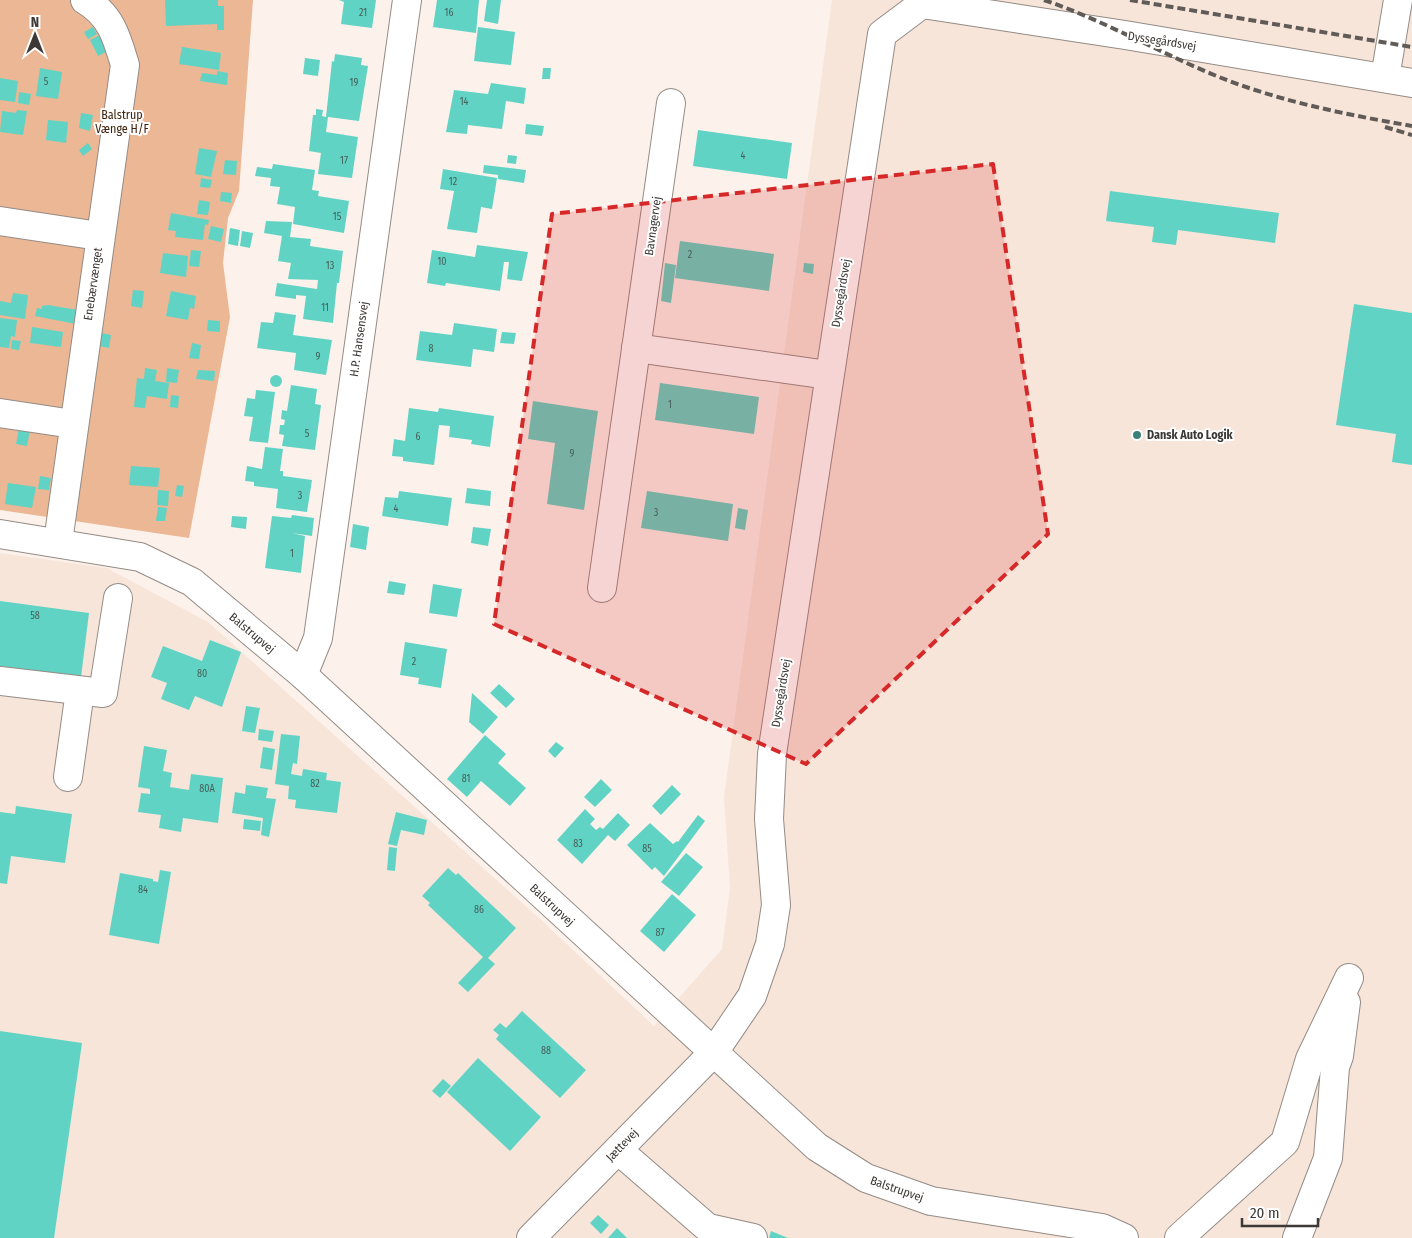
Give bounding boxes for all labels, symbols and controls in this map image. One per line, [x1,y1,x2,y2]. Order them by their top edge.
house number: 21 [359,7,367,19]
house number: 16 [445,7,453,19]
north arrow [10,10,60,60]
text: N [31,14,39,31]
street label: Dyssegårdsvej [1127,29,1197,53]
house number: 5 [44,76,49,88]
house number: 19 [350,77,359,89]
house number: 14 [460,96,469,108]
park label: Balstrup Vænge H/F [95,108,149,136]
house number: 4 [741,150,746,162]
house number: 17 [340,155,348,167]
house number: 12 [449,176,458,188]
street label: Bavnagervej [642,196,664,256]
house number: 15 [333,211,342,223]
street label: Enebærvænget [81,247,105,321]
house number: 2 [688,249,693,261]
house number: 10 [437,256,447,268]
street label: Dyssegårdsvej [829,258,853,328]
house number: 13 [326,260,335,272]
street label: H.P. Hansensvej [347,300,371,378]
house number: 11 [321,302,329,314]
house number: 8 [429,343,434,355]
house number: 9 [316,351,321,363]
house number: 1 [668,399,672,411]
house number: 5 [305,428,310,440]
place label: Dansk Auto Logik [1147,428,1234,442]
marker: Dansk Auto Logik [1131,429,1143,441]
house number: 6 [416,431,421,443]
house number: 9 [570,448,575,460]
house number: 3 [298,490,303,502]
house number: 4 [394,503,399,515]
house number: 3 [654,507,659,519]
house number: 1 [290,548,294,560]
house number: 58 [30,610,40,622]
street label: Balstrupvej [226,610,278,656]
house number: 2 [412,656,417,668]
street label: Dyssegårdsvej [769,658,793,728]
house number: 80 [197,668,207,680]
house number: 81 [462,773,470,785]
house number: 82 [310,778,320,790]
house number: 80A [199,783,215,795]
house number: 83 [573,838,583,850]
house number: 85 [642,843,652,855]
street label: Balstrupvej [527,881,577,929]
house number: 84 [138,884,148,896]
house number: 86 [474,904,484,916]
house number: 87 [656,927,664,939]
house number: 88 [541,1045,551,1057]
street label: Jættevej [603,1126,641,1164]
street label: Balstrupvej [868,1173,926,1205]
scale bar [1242,1196,1318,1228]
text: 20 m [1250,1204,1280,1222]

